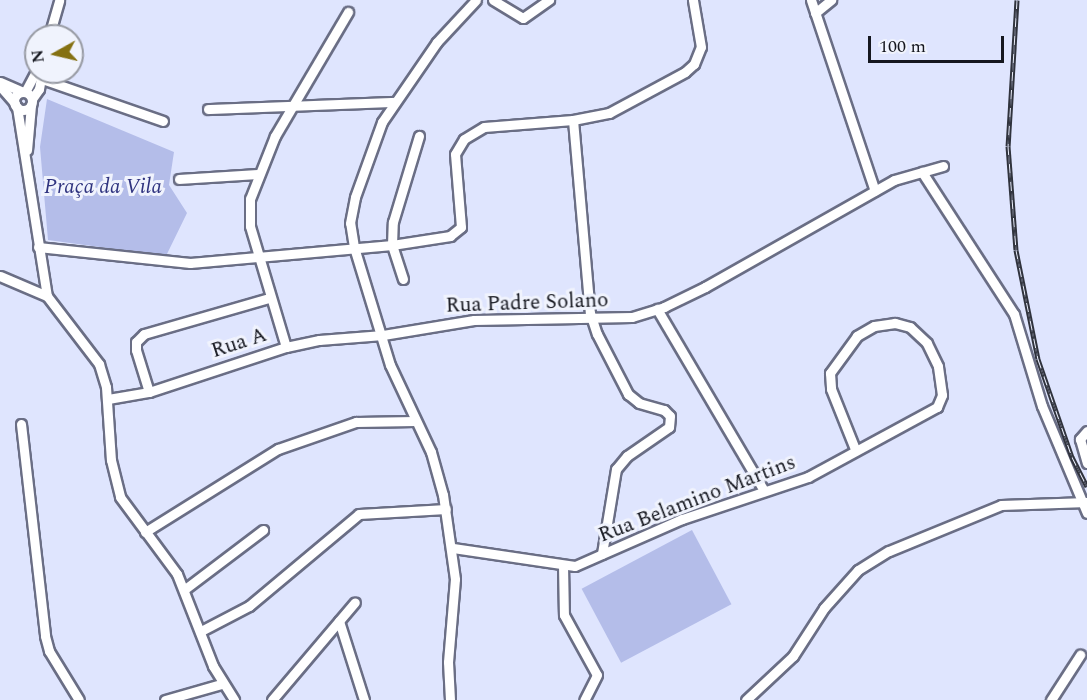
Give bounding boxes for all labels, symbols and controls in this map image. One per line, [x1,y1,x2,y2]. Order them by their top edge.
north arrow [24,24,84,84]
scale bar [871,24,1008,62]
text: 100 m [879,33,926,60]
text: N [25,48,51,64]
park label: Praça da Vila [44,174,162,200]
street label: Rua Padre Solano [445,288,609,318]
street label: Rua A [208,322,270,364]
street label: Rua Belamino Martins [595,450,799,548]

